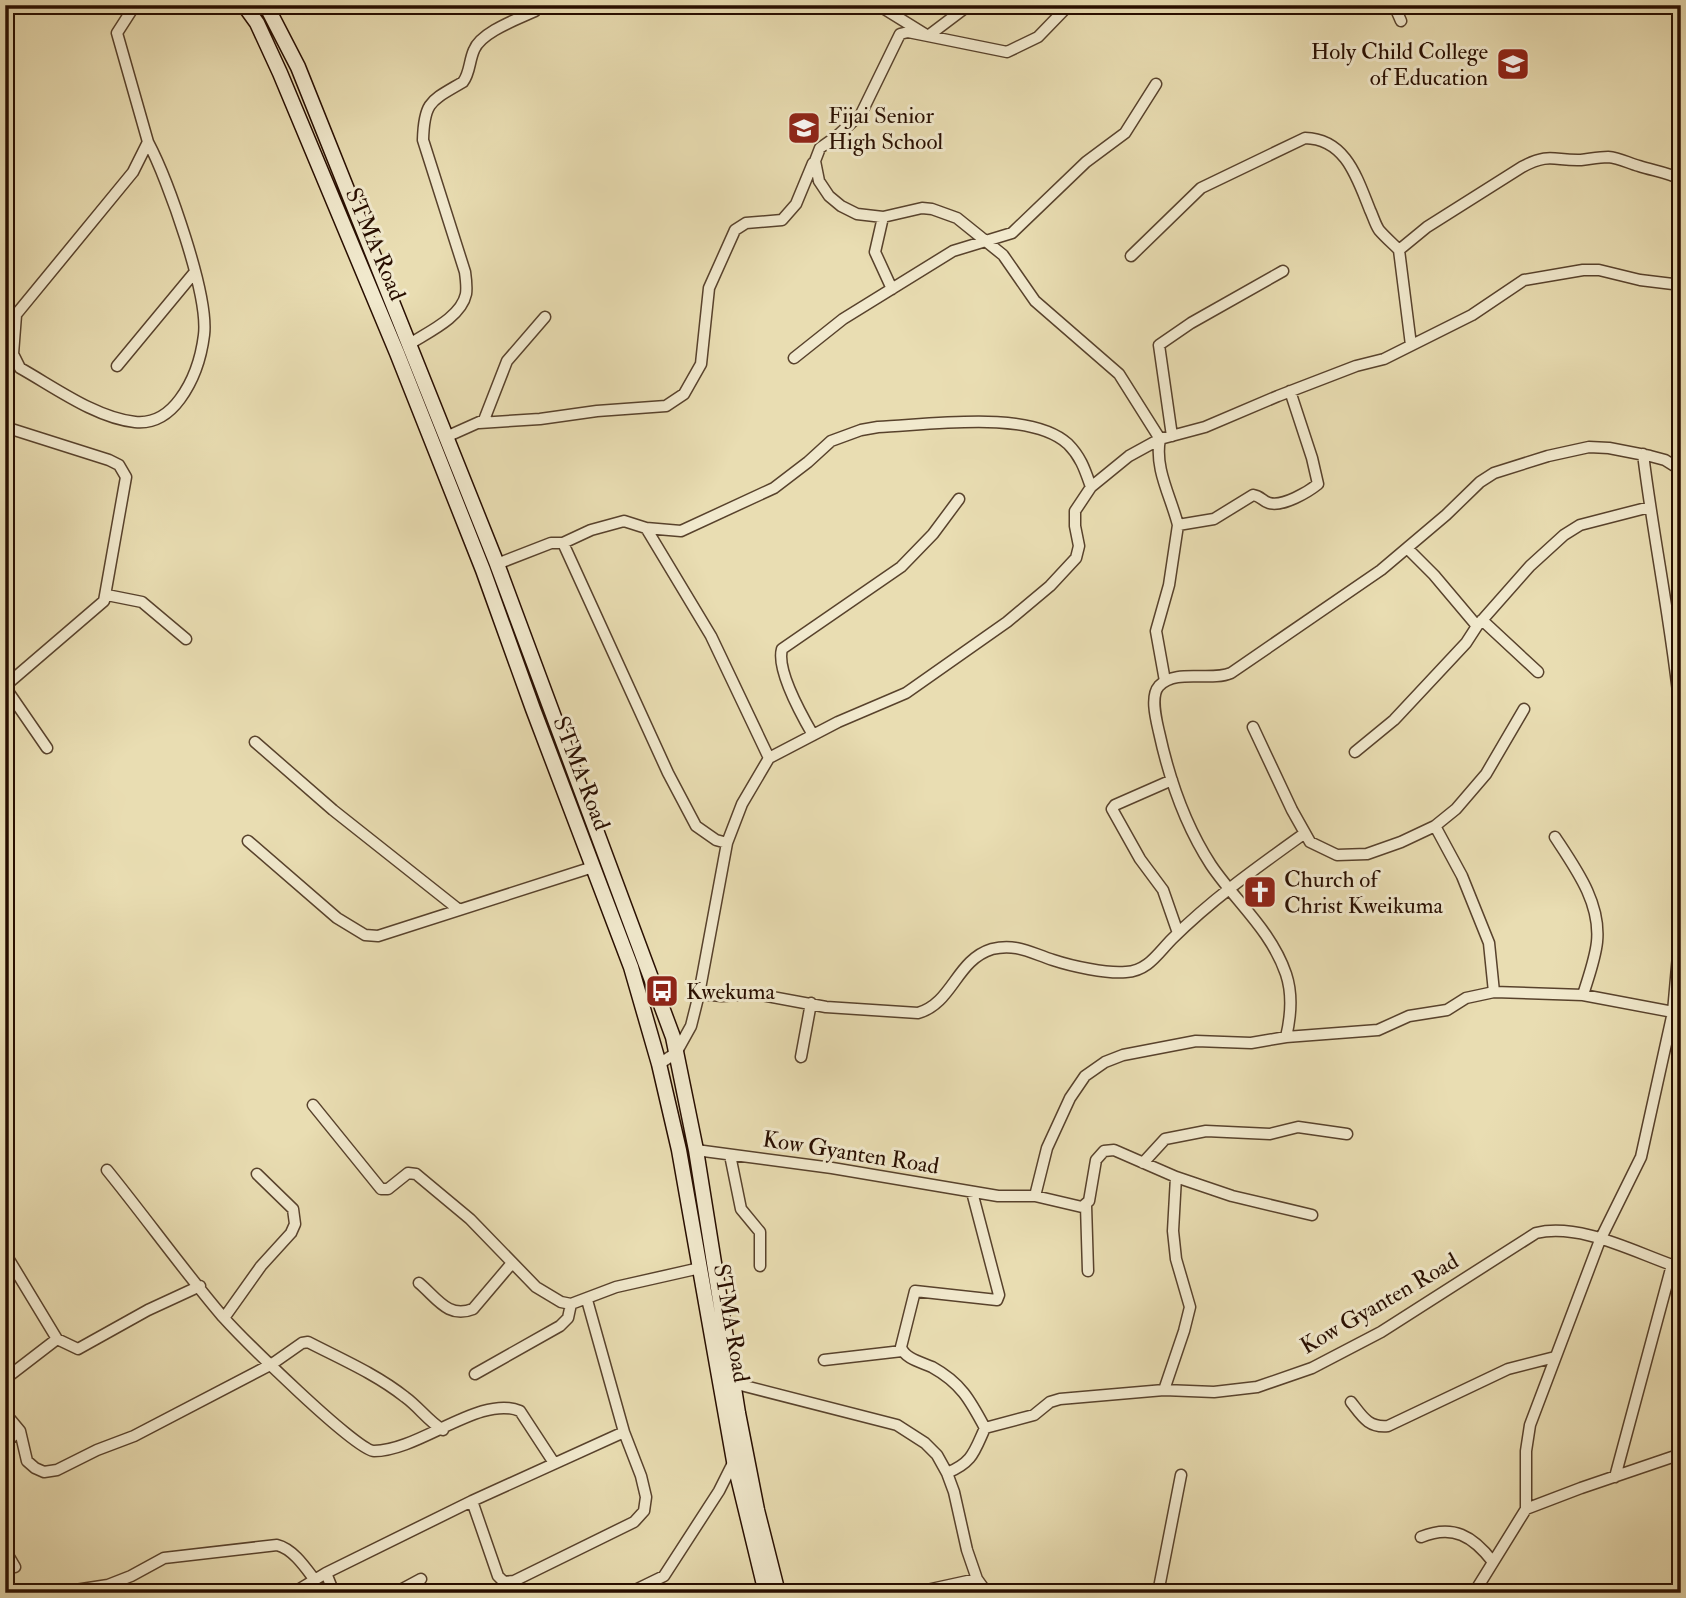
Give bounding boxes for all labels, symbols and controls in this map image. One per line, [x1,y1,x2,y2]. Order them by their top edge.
place label: Holy Child College of Education [1311,37,1488,92]
school or university icon: Holy Child College of Education [1494,45,1532,83]
place label: Fijai Senior High School [828,101,943,156]
school or university icon: Fijai Senior High School [785,109,823,147]
street label: STMA Road [339,183,412,305]
street label: STMA Road [547,712,617,834]
place label: Church of Christ Kweikuma [1284,865,1443,920]
church icon: Church of Christ Kweikuma [1241,873,1279,911]
bus stop icon: Kwekuma [643,972,681,1010]
place label: Kwekuma [686,977,776,1006]
street label: Kow Gyanten Road [761,1124,941,1181]
street label: Kow Gyanten Road [1295,1246,1464,1361]
street label: STMA Road [707,1262,756,1385]

